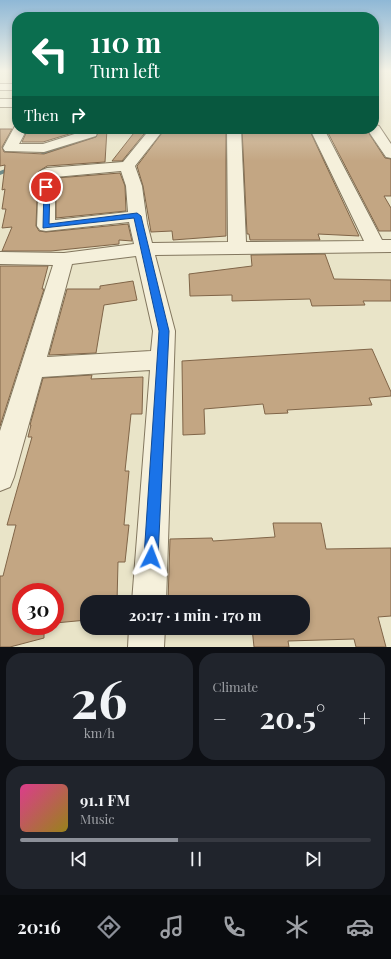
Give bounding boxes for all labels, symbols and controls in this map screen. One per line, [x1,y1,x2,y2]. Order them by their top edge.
text: 110 m [90,23,161,60]
icon: left [24,28,76,80]
text: Turn left [90,59,160,83]
icon: right [67,104,89,126]
text: Then [24,105,59,125]
pin [29,170,63,204]
icon: arrive [35,176,57,198]
position arrow [130,536,172,578]
speed limit sign: 30 [12,583,64,635]
text: 20:17 · 1 min · 170 m [129,605,261,625]
text: 26 [71,663,127,732]
text: Climate [213,678,258,695]
text: 20.5° [260,697,325,737]
text: − [213,703,227,733]
text: + [358,703,371,733]
text: km/h [84,724,115,741]
text: 91.1 FM [80,790,130,810]
text: Music [80,810,115,827]
icon: previous [68,848,90,870]
icon: pause [185,848,207,870]
icon: next [302,848,324,870]
icon: directions [95,913,123,941]
icon: music [158,913,186,941]
icon: phone [220,913,248,941]
icon: climate [283,913,311,941]
icon: car [346,913,374,941]
text: 20:16 [17,915,61,939]

